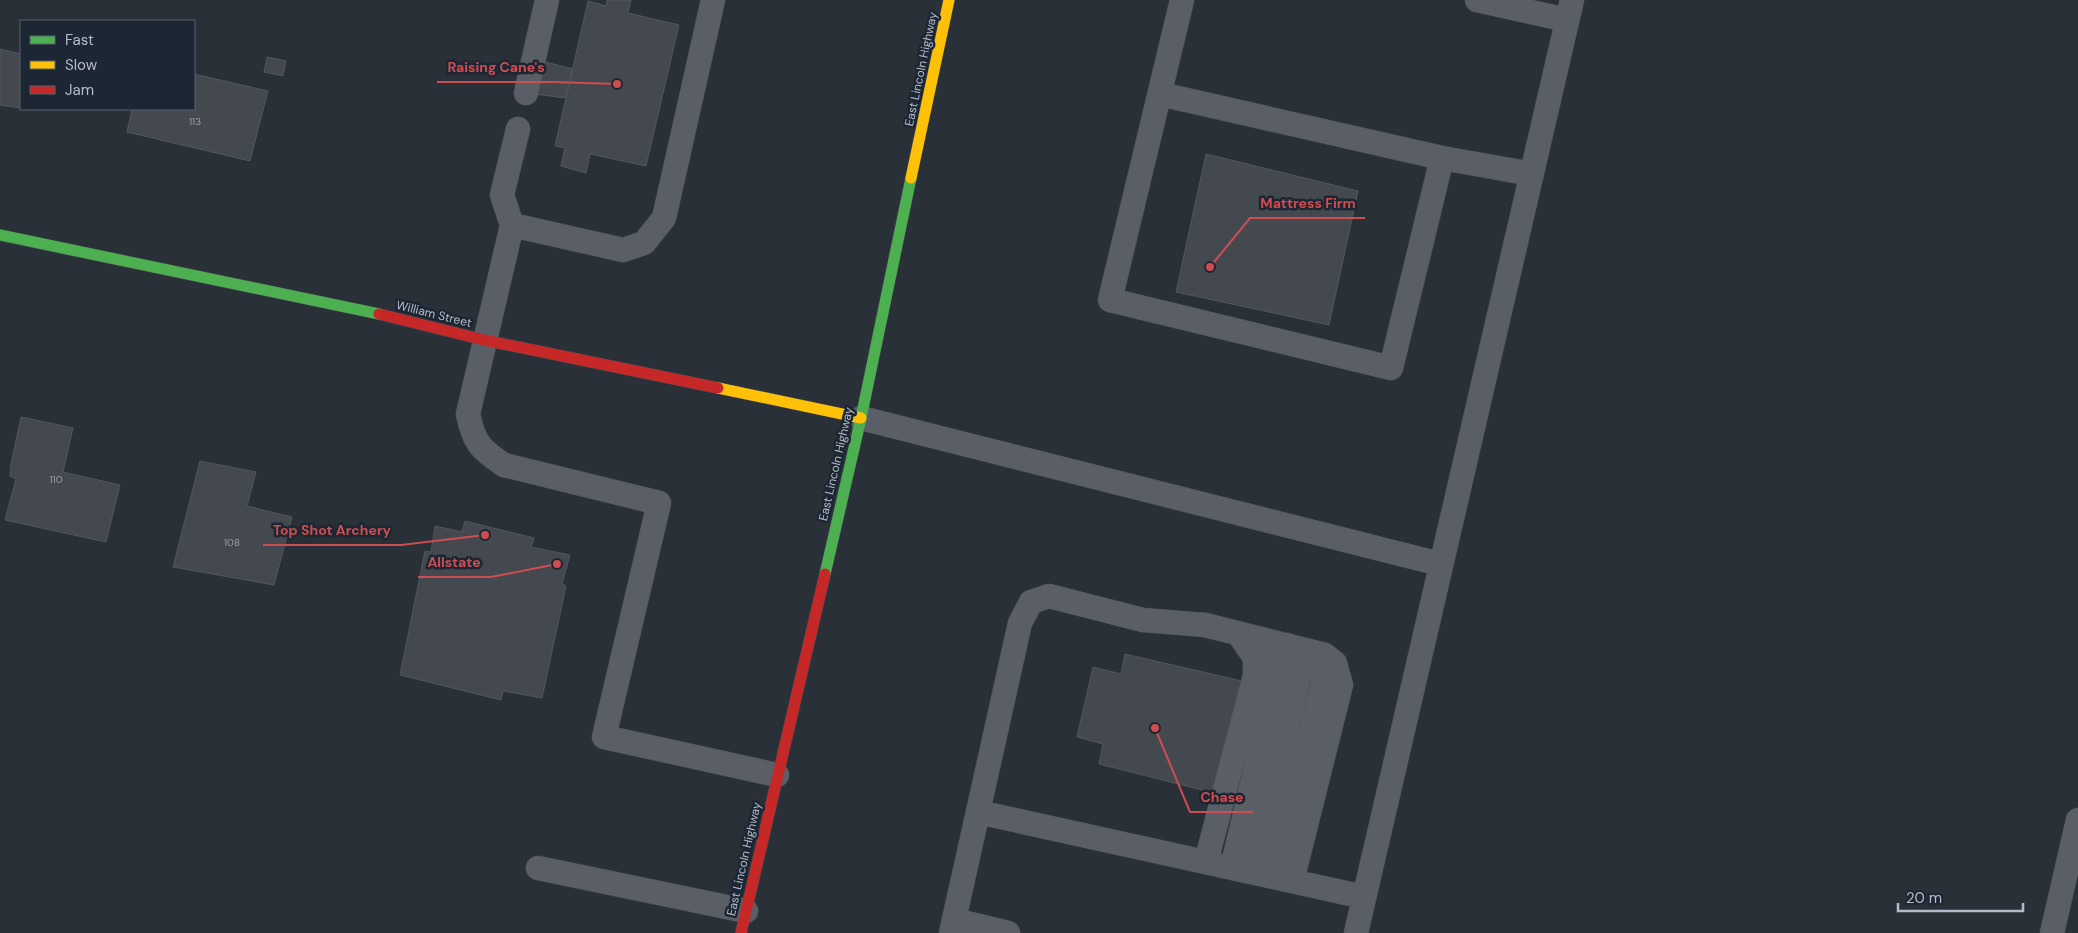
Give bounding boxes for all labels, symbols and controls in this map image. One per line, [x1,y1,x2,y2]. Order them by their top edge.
street label: East Lincoln Highway [901,10,941,128]
legend [20,20,195,110]
text: Fast [65,30,94,50]
callout: Raising Cane's [437,53,554,82]
text: Slow [65,55,98,75]
text: Raising Cane's [447,58,545,76]
text: Jam [65,80,94,100]
house number: 113 [189,115,201,128]
callout: Mattress Firm [1250,189,1365,218]
text: Mattress Firm [1260,194,1356,212]
street label: William Street [395,297,474,331]
street label: East Lincoln Highway [815,405,857,523]
house number: 110 [49,473,63,486]
callout: Top Shot Archery [263,516,401,545]
text: Top Shot Archery [273,521,392,539]
house number: 108 [224,536,240,549]
callout: Allstate [418,548,491,577]
text: Allstate [427,553,481,571]
callout: Chase [1190,783,1253,812]
text: Chase [1200,788,1244,806]
street label: East Lincoln Highway [723,800,765,918]
scale bar [1898,880,2023,912]
text: 20 m [1906,888,1942,908]

